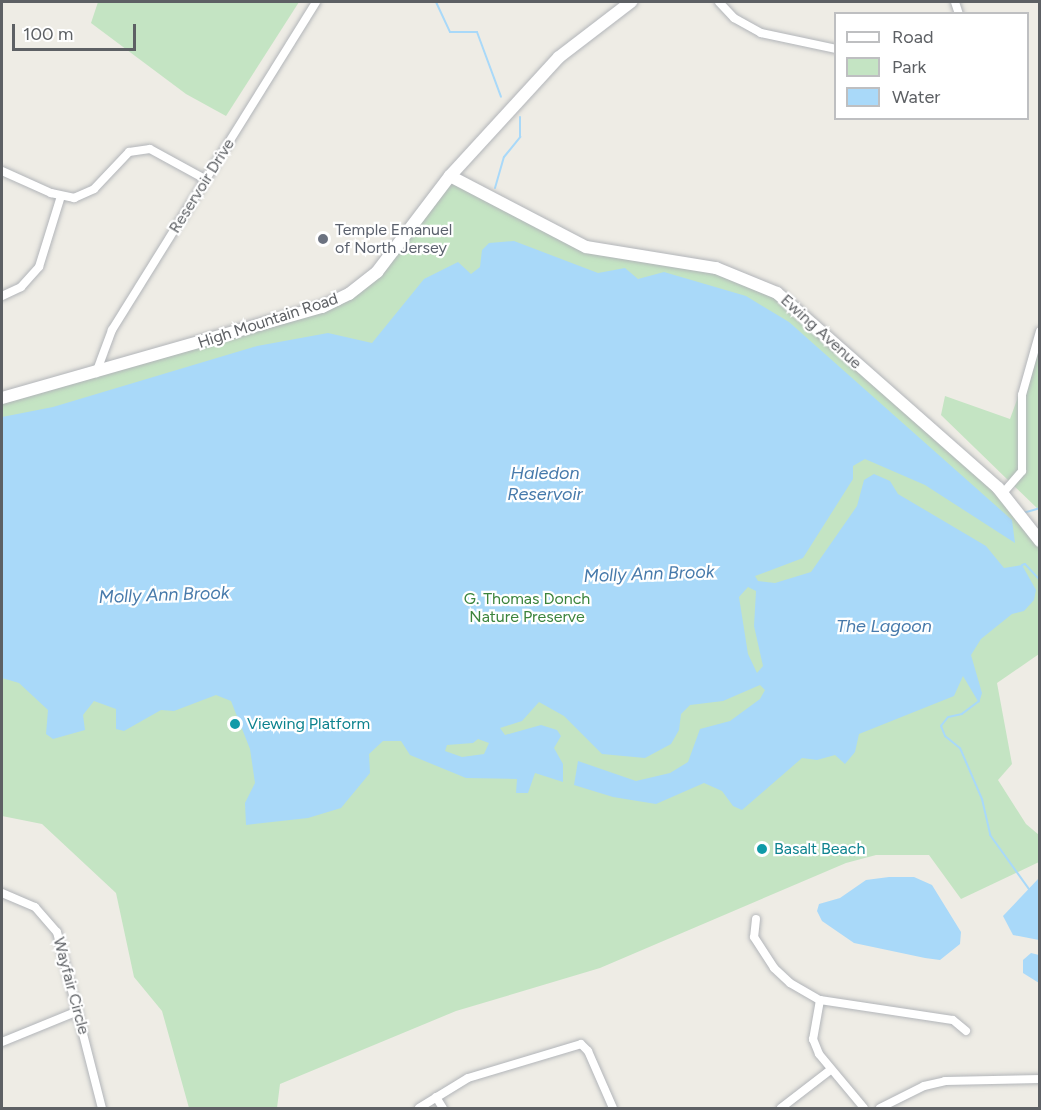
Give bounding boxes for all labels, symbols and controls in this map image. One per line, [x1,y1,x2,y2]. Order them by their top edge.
scale bar [15,12,140,50]
legend [834,12,1029,120]
text: 100 m [23,23,73,45]
text: Road [892,26,933,48]
text: Park [892,56,926,78]
text: Water [892,86,940,108]
street label: Reservoir Drive [165,135,239,237]
place label: Temple Emanuel of North Jersey [335,220,452,258]
marker: Temple Emanuel of North Jersey [316,232,330,246]
street label: High Mountain Road [195,289,341,353]
street label: Ewing Avenue [777,291,865,373]
water label: Haledon Reservoir [507,463,583,506]
water label: Molly Ann Brook [583,561,715,587]
water label: Molly Ann Brook [98,582,230,608]
park label: G. Thomas Donch Nature Preserve [464,589,590,627]
water label: The Lagoon [836,615,932,637]
place label: Viewing Platform [247,714,370,734]
marker: Viewing Platform [228,717,242,731]
place label: Basalt Beach [774,839,865,859]
marker: Basalt Beach [755,842,769,856]
street label: Wayfair Circle [49,935,93,1037]

